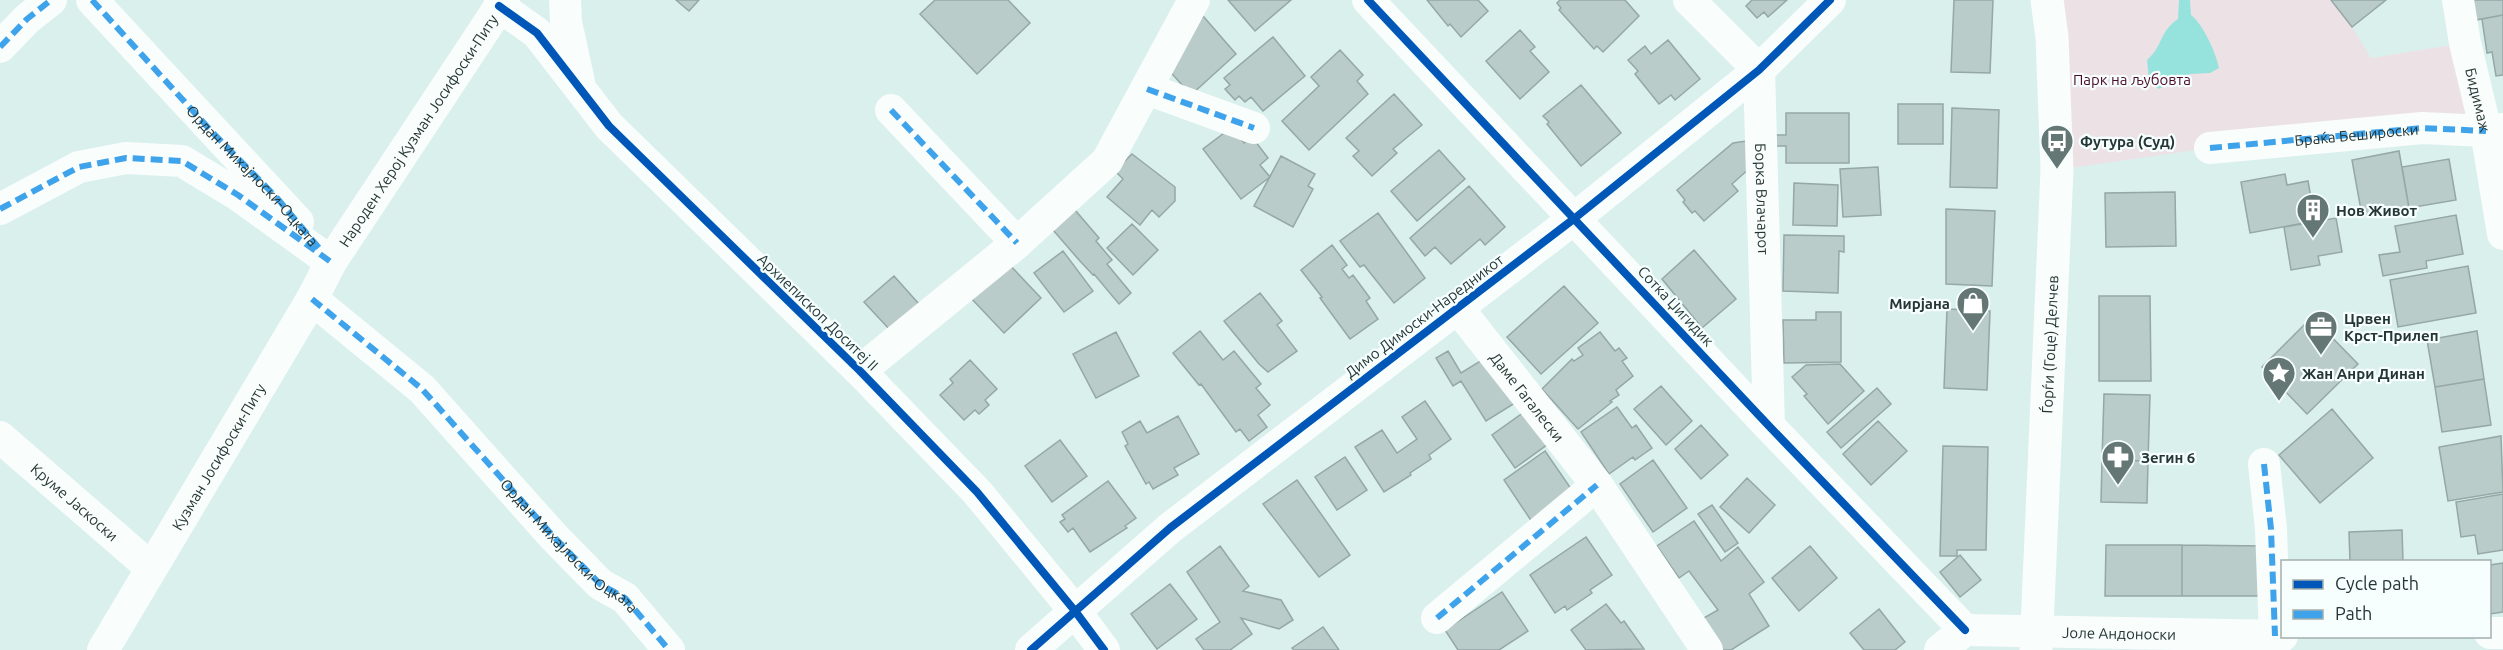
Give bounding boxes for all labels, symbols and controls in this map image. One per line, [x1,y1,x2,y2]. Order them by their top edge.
street label: Народен Херој Кузман Јосифоски-Питу [335,11,501,249]
street label: Бидимаж [2463,66,2494,134]
park label: Парк на љубовта [2073,71,2191,88]
street label: Ордан Михајлоски-Оцката [183,102,322,249]
street label: Браќа Бешироски [2294,120,2419,148]
bus stop icon: Футура (Суд) [2039,123,2075,170]
place label: Футура (Суд) [2080,133,2175,150]
street label: Борка Влачарот [1753,143,1773,255]
building icon: Нов Живот [2295,192,2331,239]
place label: Нов Живот [2336,202,2418,219]
street label: Архиепископ Доситеј II [754,250,882,374]
street label: Димо Димоски-Наредникот [1341,251,1507,381]
street label: Сотка Џигидик [1635,263,1718,350]
street label: Ѓорѓи (Гоце) Делчев [2038,275,2061,414]
shop icon: Мирјана [1955,285,1991,332]
place label: Мирјана [1889,295,1950,312]
office icon: Црвен Крст-Прилеп [2303,309,2339,356]
place label: Црвен Крст-Прилеп [2344,310,2438,344]
street label: Даме Гагалески [1487,348,1568,445]
place icon: Жан Анри Динан [2261,355,2297,402]
place label: Жан Анри Динан [2302,365,2425,382]
street label: Кузман Јосифоски-Питу [168,380,268,533]
pharmacy icon: Зегин 6 [2100,439,2136,486]
place label: Зегин 6 [2141,449,2195,466]
street label: Круме Јаскоски [28,459,122,544]
street label: Ордан Михајлоски-Оцката [497,475,642,616]
legend [2281,560,2491,638]
text: Cycle path [2335,573,2419,593]
text: Path [2335,603,2372,623]
street label: Јоле Андоноски [2062,623,2176,642]

